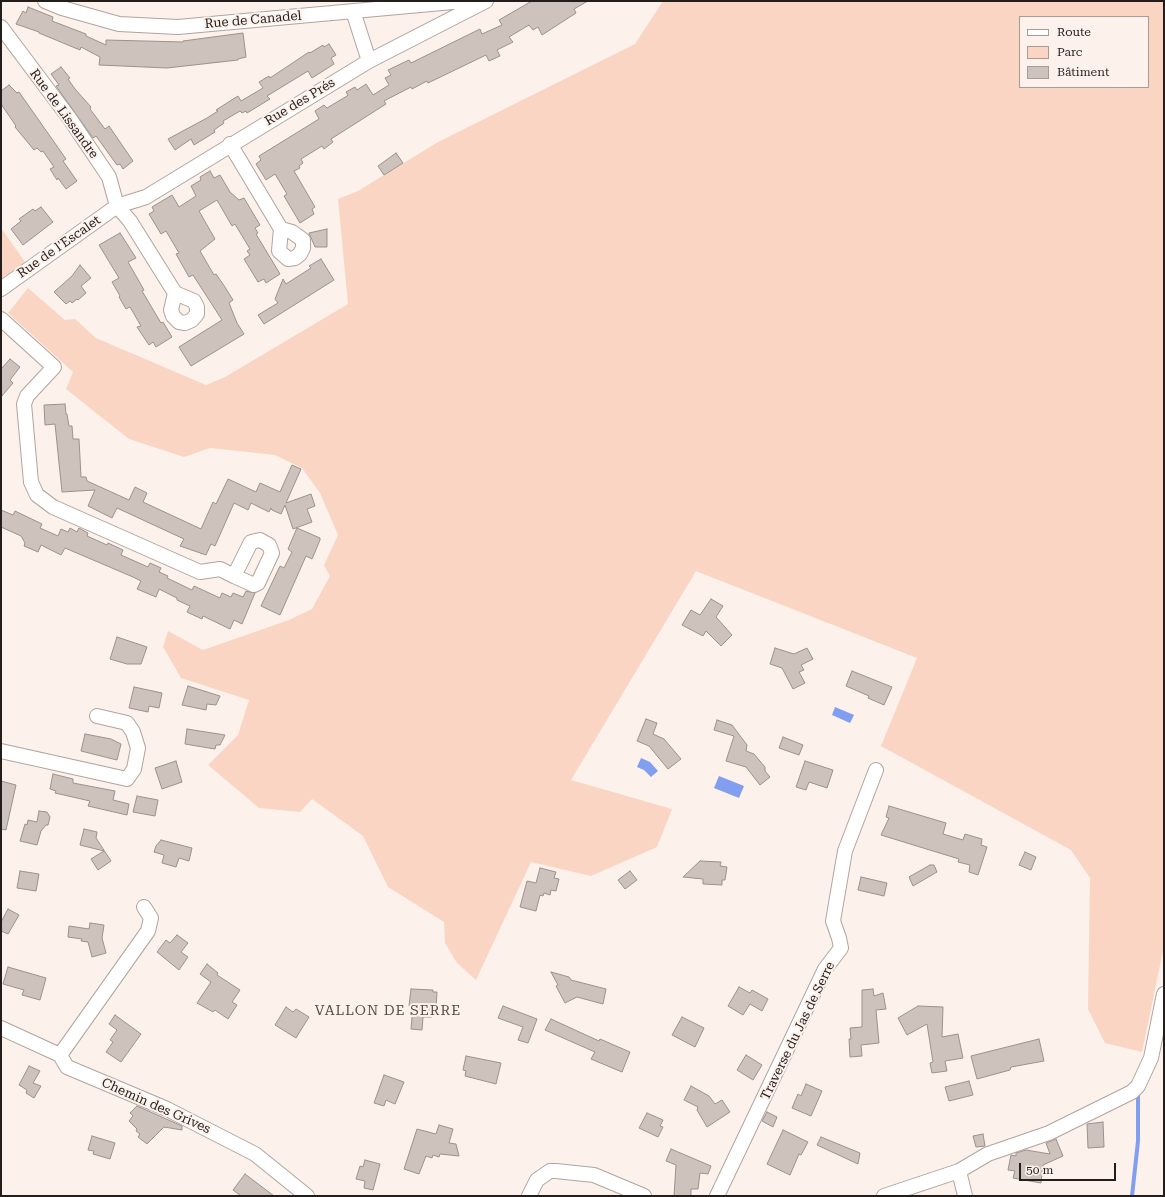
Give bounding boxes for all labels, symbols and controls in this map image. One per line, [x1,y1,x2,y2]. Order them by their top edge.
street label: Rue de Canadel [204,8,302,32]
legend [1019,16,1149,88]
text: Route [1057,25,1091,39]
text: Parc [1057,45,1082,59]
text: Bâtiment [1057,65,1109,79]
street label: Rue de Lissandre [26,66,102,162]
street label: Rue des Prés [262,75,338,129]
street label: Rue de l'Escalet [14,212,104,282]
street label: Traverse du Jas de Serre [758,959,838,1103]
district label: VALLON DE SERRE [315,1003,461,1019]
street label: Chemin des Grives [99,1075,213,1137]
scale bar [1021,1155,1118,1181]
text: 50 m [1026,1163,1053,1177]

